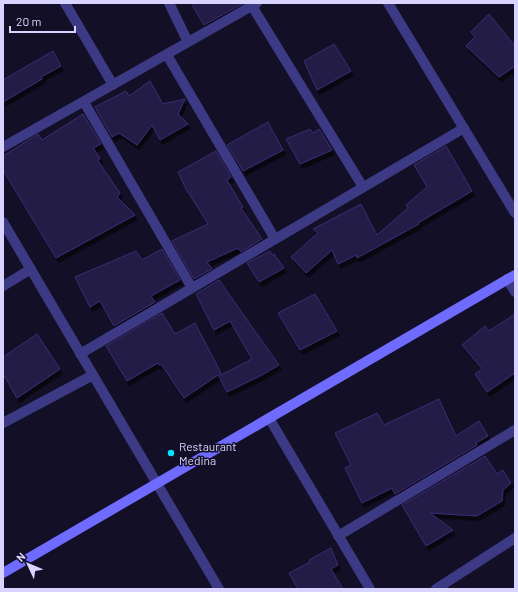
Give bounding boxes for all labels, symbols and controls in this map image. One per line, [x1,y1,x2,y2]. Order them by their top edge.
scale bar [10,8,75,34]
text: 20 m [16,14,42,28]
place label: Restaurant Medina [179,439,237,467]
marker: Restaurant Medina [166,448,176,458]
north arrow [8,544,48,584]
text: N [13,550,28,564]

